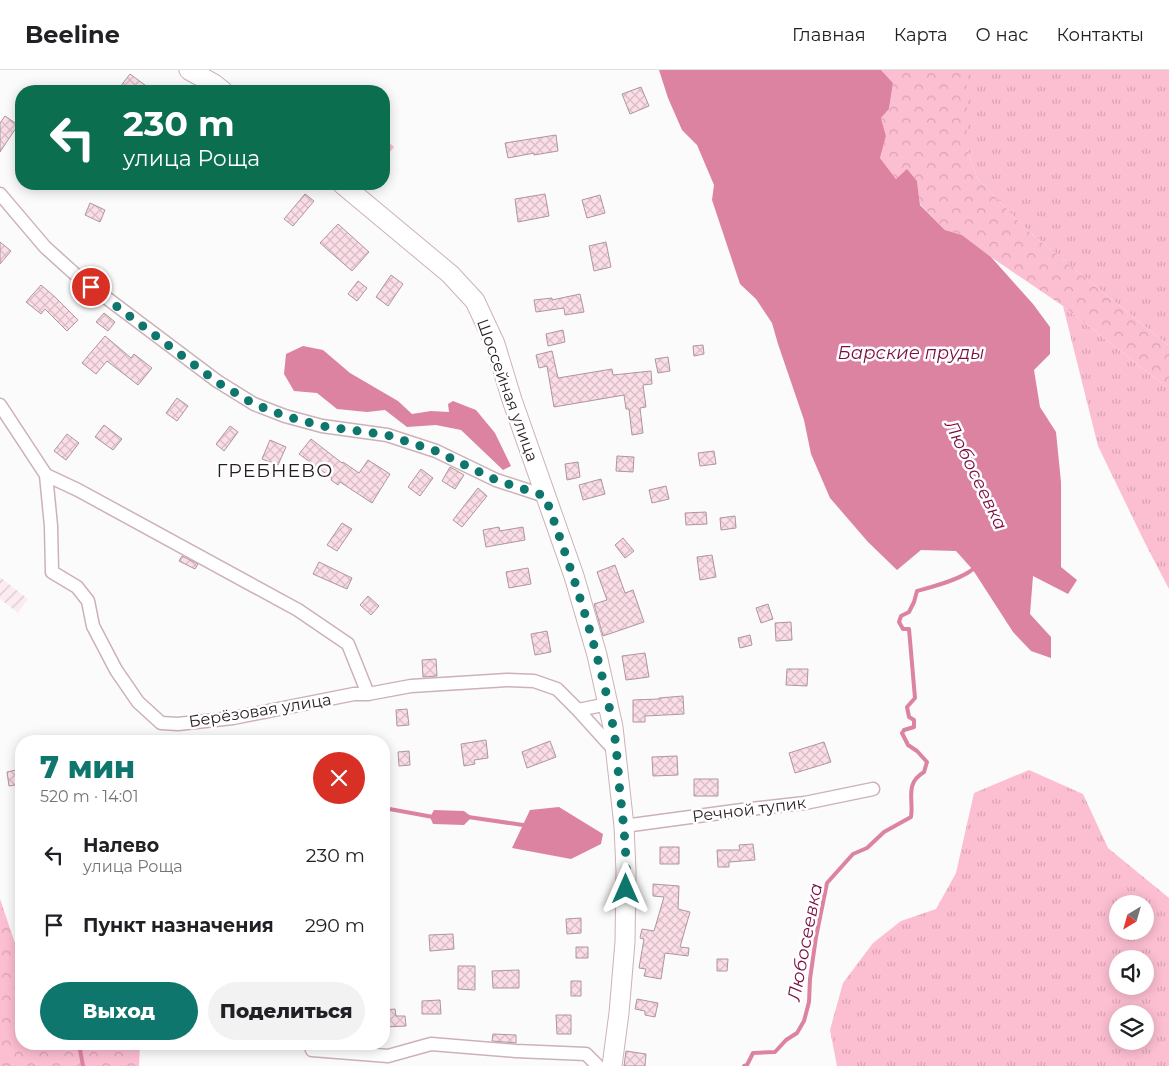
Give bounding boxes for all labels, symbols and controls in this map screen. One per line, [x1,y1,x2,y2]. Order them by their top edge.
text: Beeline [25,20,120,49]
text: Главная [792,24,866,46]
text: Карта [894,24,948,46]
text: О нас [976,24,1028,46]
text: Контакты [1056,24,1144,46]
text: 230 m [123,102,235,145]
icon: left [40,105,105,170]
text: улица Роща [123,145,260,172]
pin [70,266,112,308]
icon: arrive [77,273,105,301]
street label: Шоссейная улица [473,316,542,464]
water label: Барские пруды [838,342,984,364]
water label: Любосеевка [939,416,1012,534]
district label: ГРЕБНЕВО [217,459,333,482]
street label: Берёзовая улица [187,690,333,731]
text: 7 мин [40,749,135,786]
button: close [313,752,365,804]
text: 520 m · 14:01 [40,787,138,806]
street label: Речной тупик [691,793,808,826]
text: Налево [83,834,159,857]
icon: left [40,841,68,869]
text: 230 m [306,844,365,867]
text: улица Роща [83,857,183,876]
position arrow [599,862,651,914]
water label: Любосеевка [783,881,827,1004]
north arrow [1109,895,1154,940]
map controls [1109,895,1154,1050]
icon: arrive [40,911,68,939]
text: Пункт назначения [83,914,274,937]
text: 290 m [305,914,365,937]
button: sound [1109,950,1154,995]
button: Выход [40,982,198,1040]
button: Поделиться [208,982,365,1040]
button: layers [1109,1005,1154,1050]

